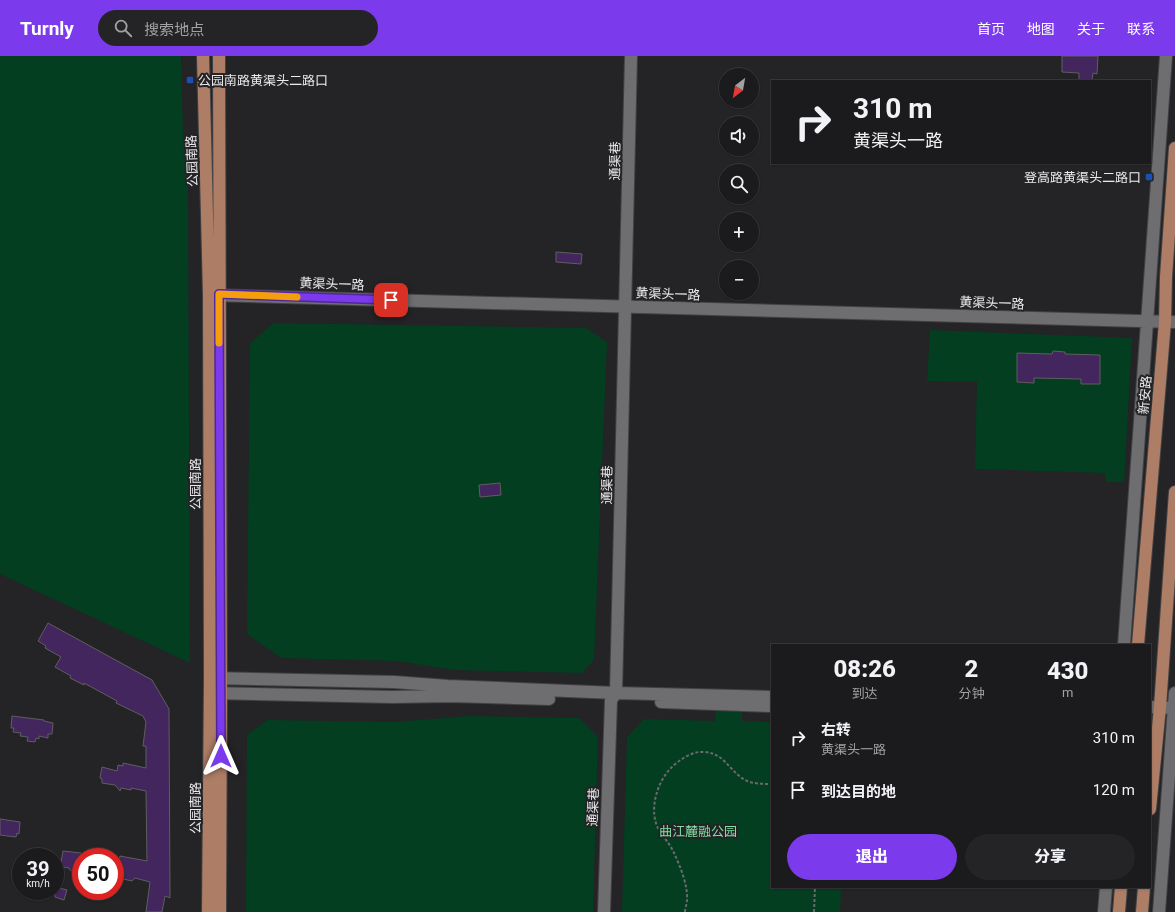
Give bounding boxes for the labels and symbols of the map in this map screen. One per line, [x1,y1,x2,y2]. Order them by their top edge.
north arrow [719,68,759,108]
place label: 公园南路黄渠头二路口 [198,73,328,88]
marker: 公园南路黄渠头二路口 [185,75,195,85]
street label: 公园南路 [184,135,200,187]
street label: 通渠巷 [607,141,623,181]
place label: 登高路黄渠头二路口 [1024,170,1141,185]
marker: 登高路黄渠头二路口 [1144,172,1154,182]
street label: 黄渠头一路 [299,275,365,293]
pin [374,283,408,317]
street label: 黄渠头一路 [635,285,701,303]
street label: 黄渠头一路 [959,294,1025,312]
street label: 新安路 [1136,375,1154,415]
street label: 公园南路 [188,458,203,510]
street label: 通渠巷 [599,465,615,505]
position arrow [200,735,242,777]
street label: 公园南路 [188,782,203,834]
street label: 通渠巷 [585,787,601,827]
park label: 曲江麓融公园 [659,824,737,839]
speed limit sign: 50 [72,848,124,900]

